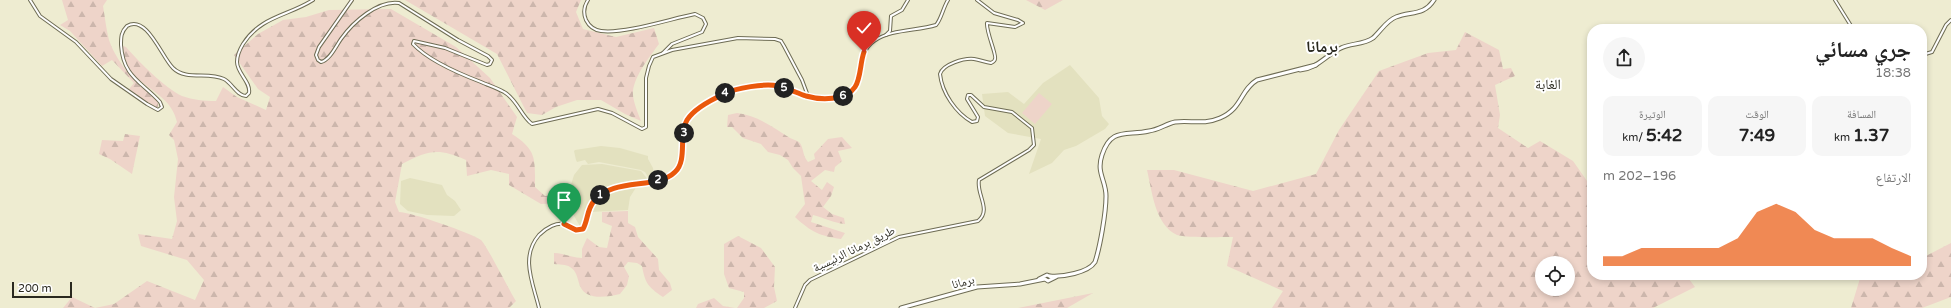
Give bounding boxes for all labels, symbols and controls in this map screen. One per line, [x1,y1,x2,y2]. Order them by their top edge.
pin [847,11,881,52]
icon: check [853,17,875,39]
district label: برمانا [1306,37,1338,57]
button: share [1603,37,1645,79]
text: جري مسائي [1815,37,1911,63]
text: 18:38 [1875,65,1911,81]
district label: الغابة [1535,76,1561,93]
pin: 5 [774,78,794,98]
text: 5 [781,81,787,94]
pin: 4 [715,83,735,103]
text: 4 [722,86,728,99]
pin: 6 [833,86,853,106]
text: 6 [840,89,846,102]
text: الوتيرة [1639,108,1666,121]
text: الوقت [1745,108,1769,121]
text: المسافة [1847,108,1876,121]
pin: 3 [674,123,694,143]
text: 5:42 [1646,125,1682,146]
text: 7:49 [1739,125,1775,146]
text: 1.37 [1853,125,1889,146]
text: 3 [681,126,687,139]
text: /km [1622,131,1646,144]
text: km [1834,131,1853,144]
text: 196–202 m [1603,168,1676,184]
pin: 2 [648,170,668,190]
text: الارتفاع [1876,170,1911,186]
text: 2 [655,173,661,186]
pin [547,183,581,224]
pin: 1 [590,185,610,205]
text: 1 [597,188,603,201]
icon: arrive [553,189,575,211]
street label: طريق برمانا الرئيسية [811,223,897,275]
map controls [1535,256,1575,296]
button: locate [1535,256,1575,296]
street label: برمانا [950,272,976,292]
scale bar [12,280,72,299]
text: 200 m [18,282,52,295]

